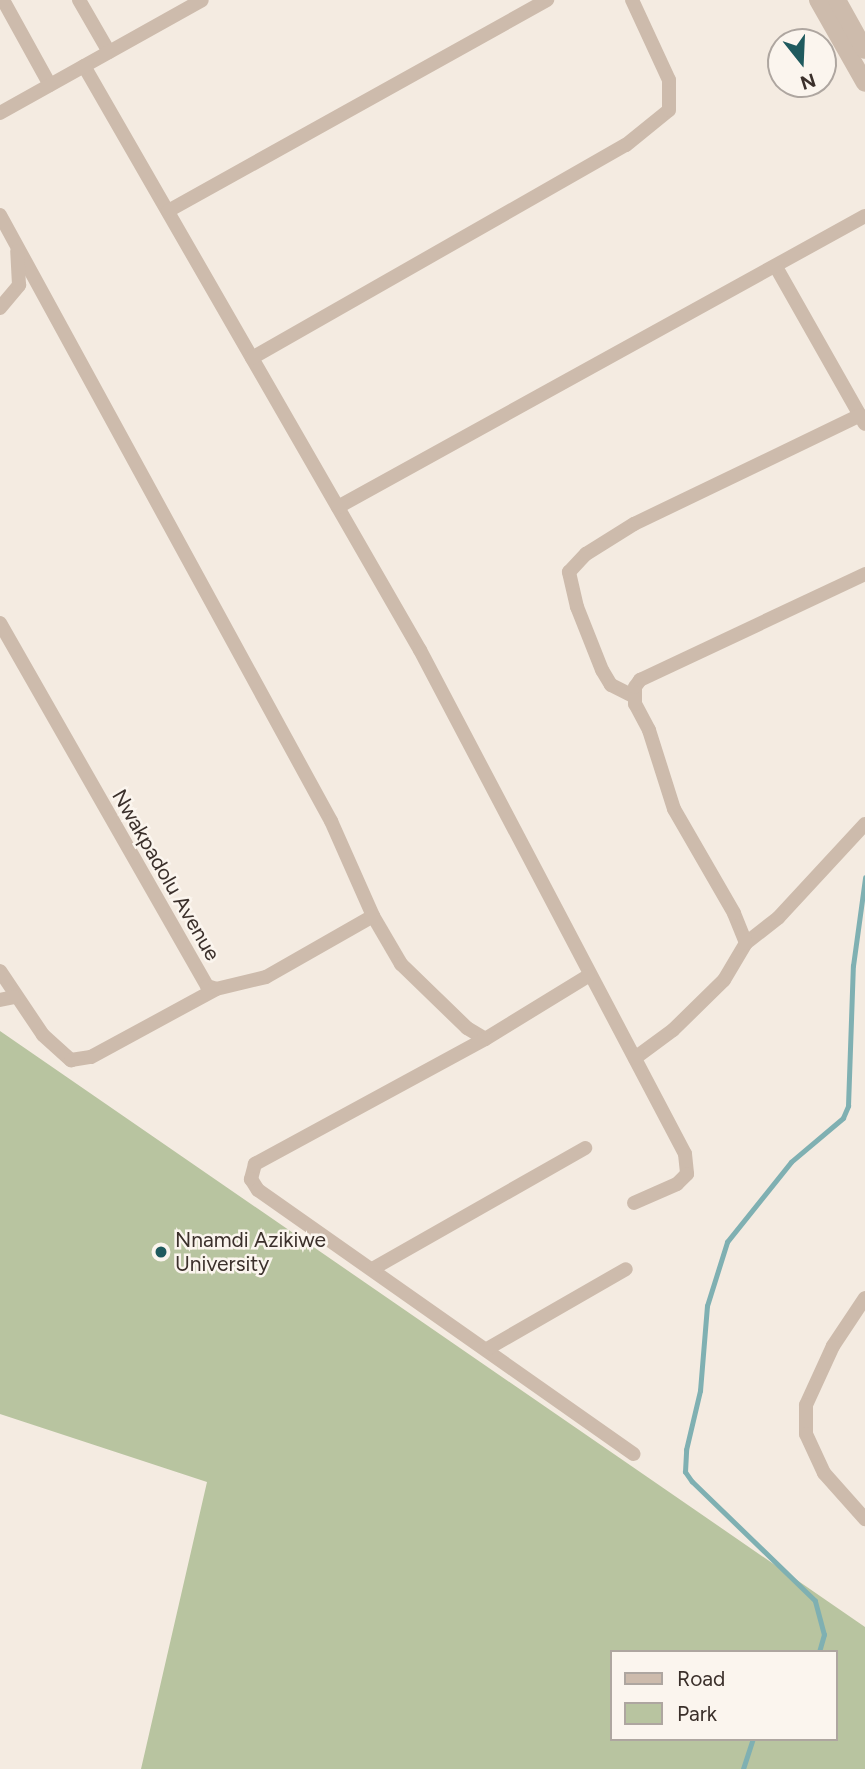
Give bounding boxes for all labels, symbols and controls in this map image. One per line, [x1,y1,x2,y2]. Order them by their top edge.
north arrow [767,28,837,98]
text: N [797,68,819,95]
street label: Nwakpadolu Avenue [107,785,225,965]
place label: Nnamdi Azikiwe University [175,1227,326,1277]
marker: Nnamdi Azikiwe University [153,1244,169,1260]
legend [610,1650,837,1741]
text: Road [677,1666,725,1691]
text: Park [677,1701,717,1726]

